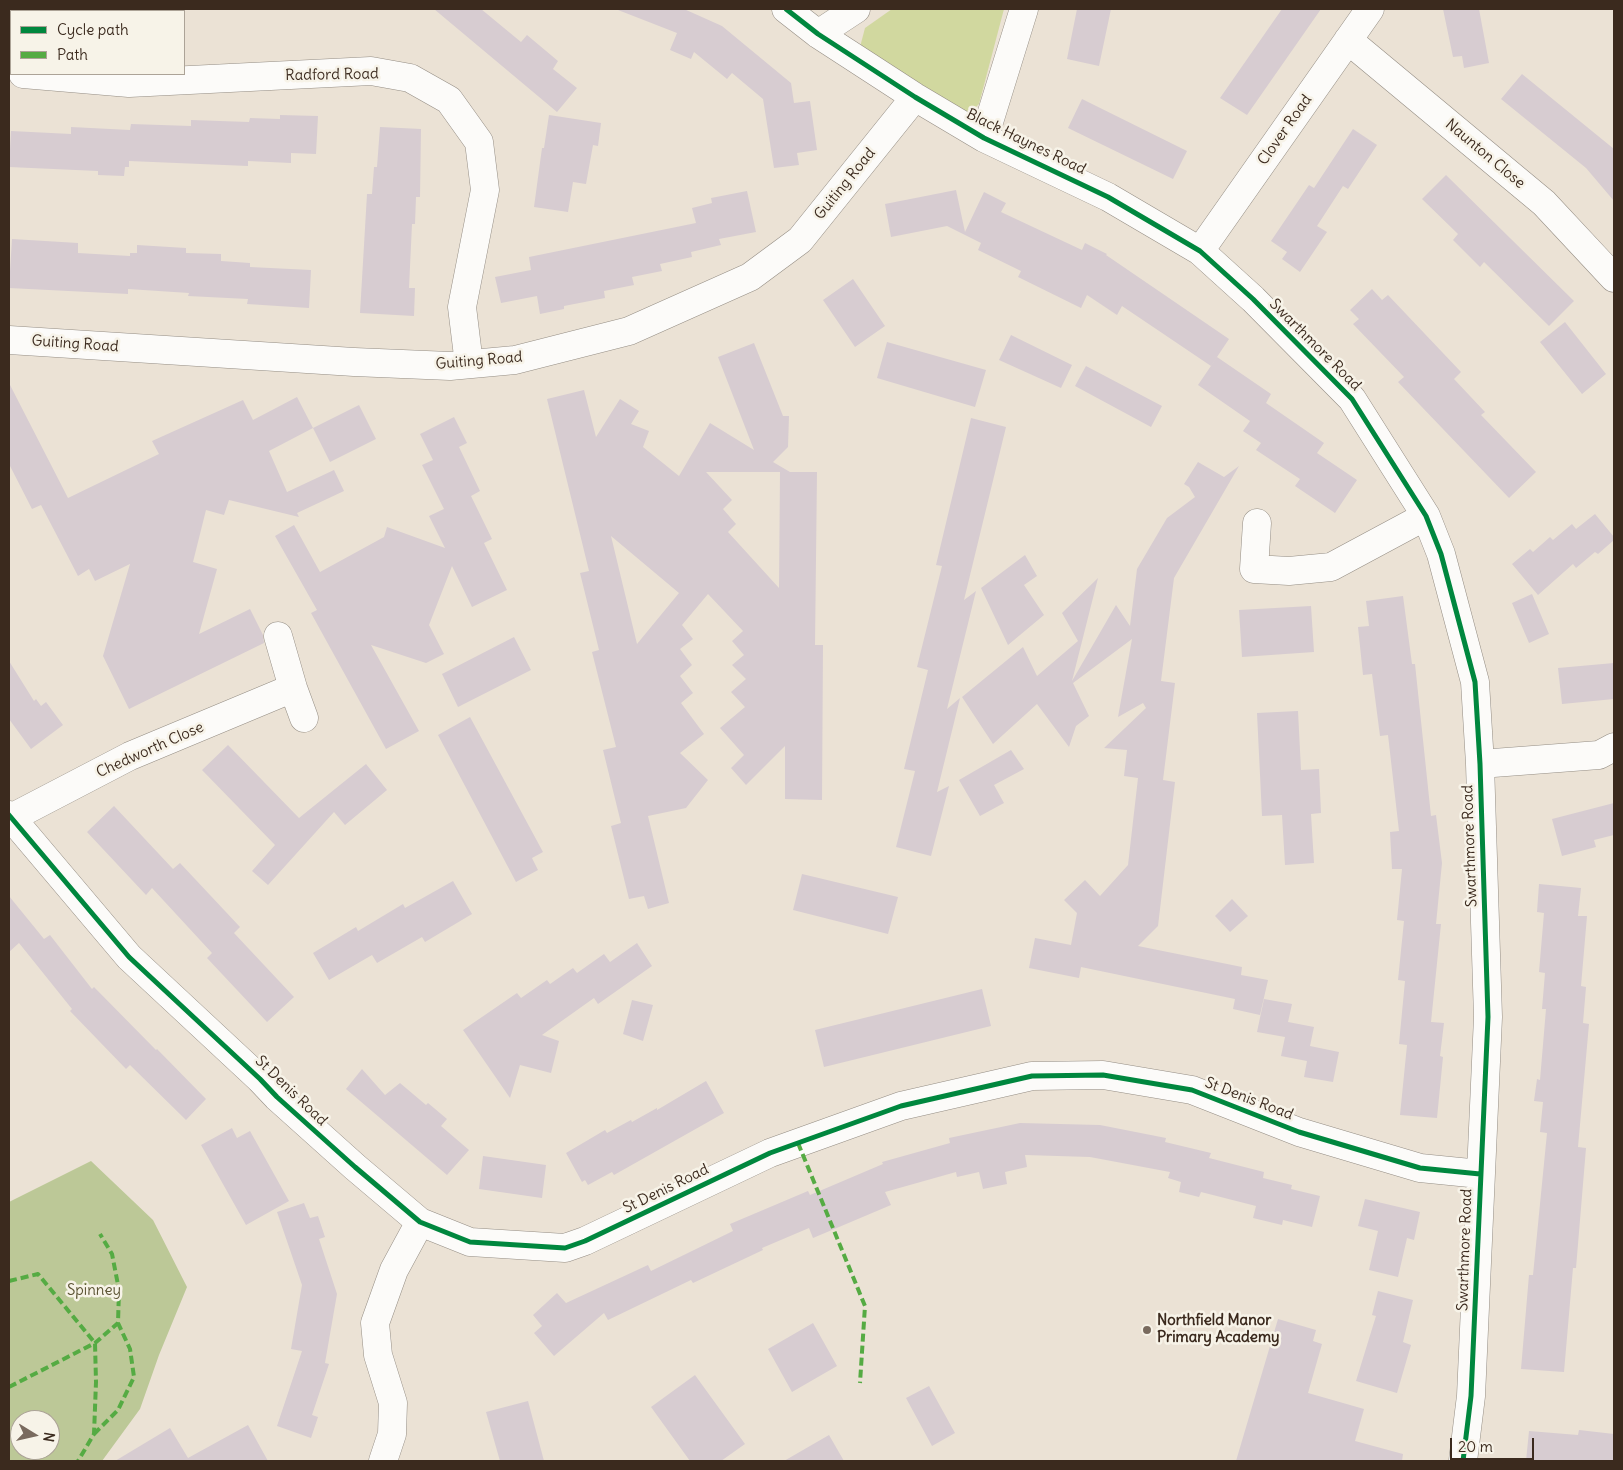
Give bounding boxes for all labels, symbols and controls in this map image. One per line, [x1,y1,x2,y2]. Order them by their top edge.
legend [10,10,185,75]
text: Cycle path [57,20,129,39]
text: Path [57,45,88,64]
street label: Radford Road [285,65,379,85]
street label: Clover Road [1254,91,1316,169]
street label: Black Haynes Road [963,105,1089,179]
street label: Naunton Close [1442,115,1528,193]
street label: Guiting Road [811,144,879,224]
street label: Swarthmore Road [1265,295,1365,395]
street label: Guiting Road [31,332,119,356]
street label: Guiting Road [435,348,523,374]
street label: Chedworth Close [94,718,206,782]
street label: Swarthmore Road [1459,785,1481,907]
street label: St Denis Road [251,1052,331,1130]
street label: St Denis Road [1202,1074,1296,1124]
street label: St Denis Road [620,1161,712,1217]
street label: Swarthmore Road [1454,1189,1476,1311]
park label: Spinney [67,1282,121,1300]
place label: Northfield Manor Primary Academy [1157,1312,1280,1347]
marker: Northfield Manor Primary Academy [1141,1324,1153,1336]
north arrow [10,1410,60,1460]
scale bar [1453,1428,1537,1460]
text: N [39,1431,58,1443]
text: 20 m [1458,1437,1493,1456]

